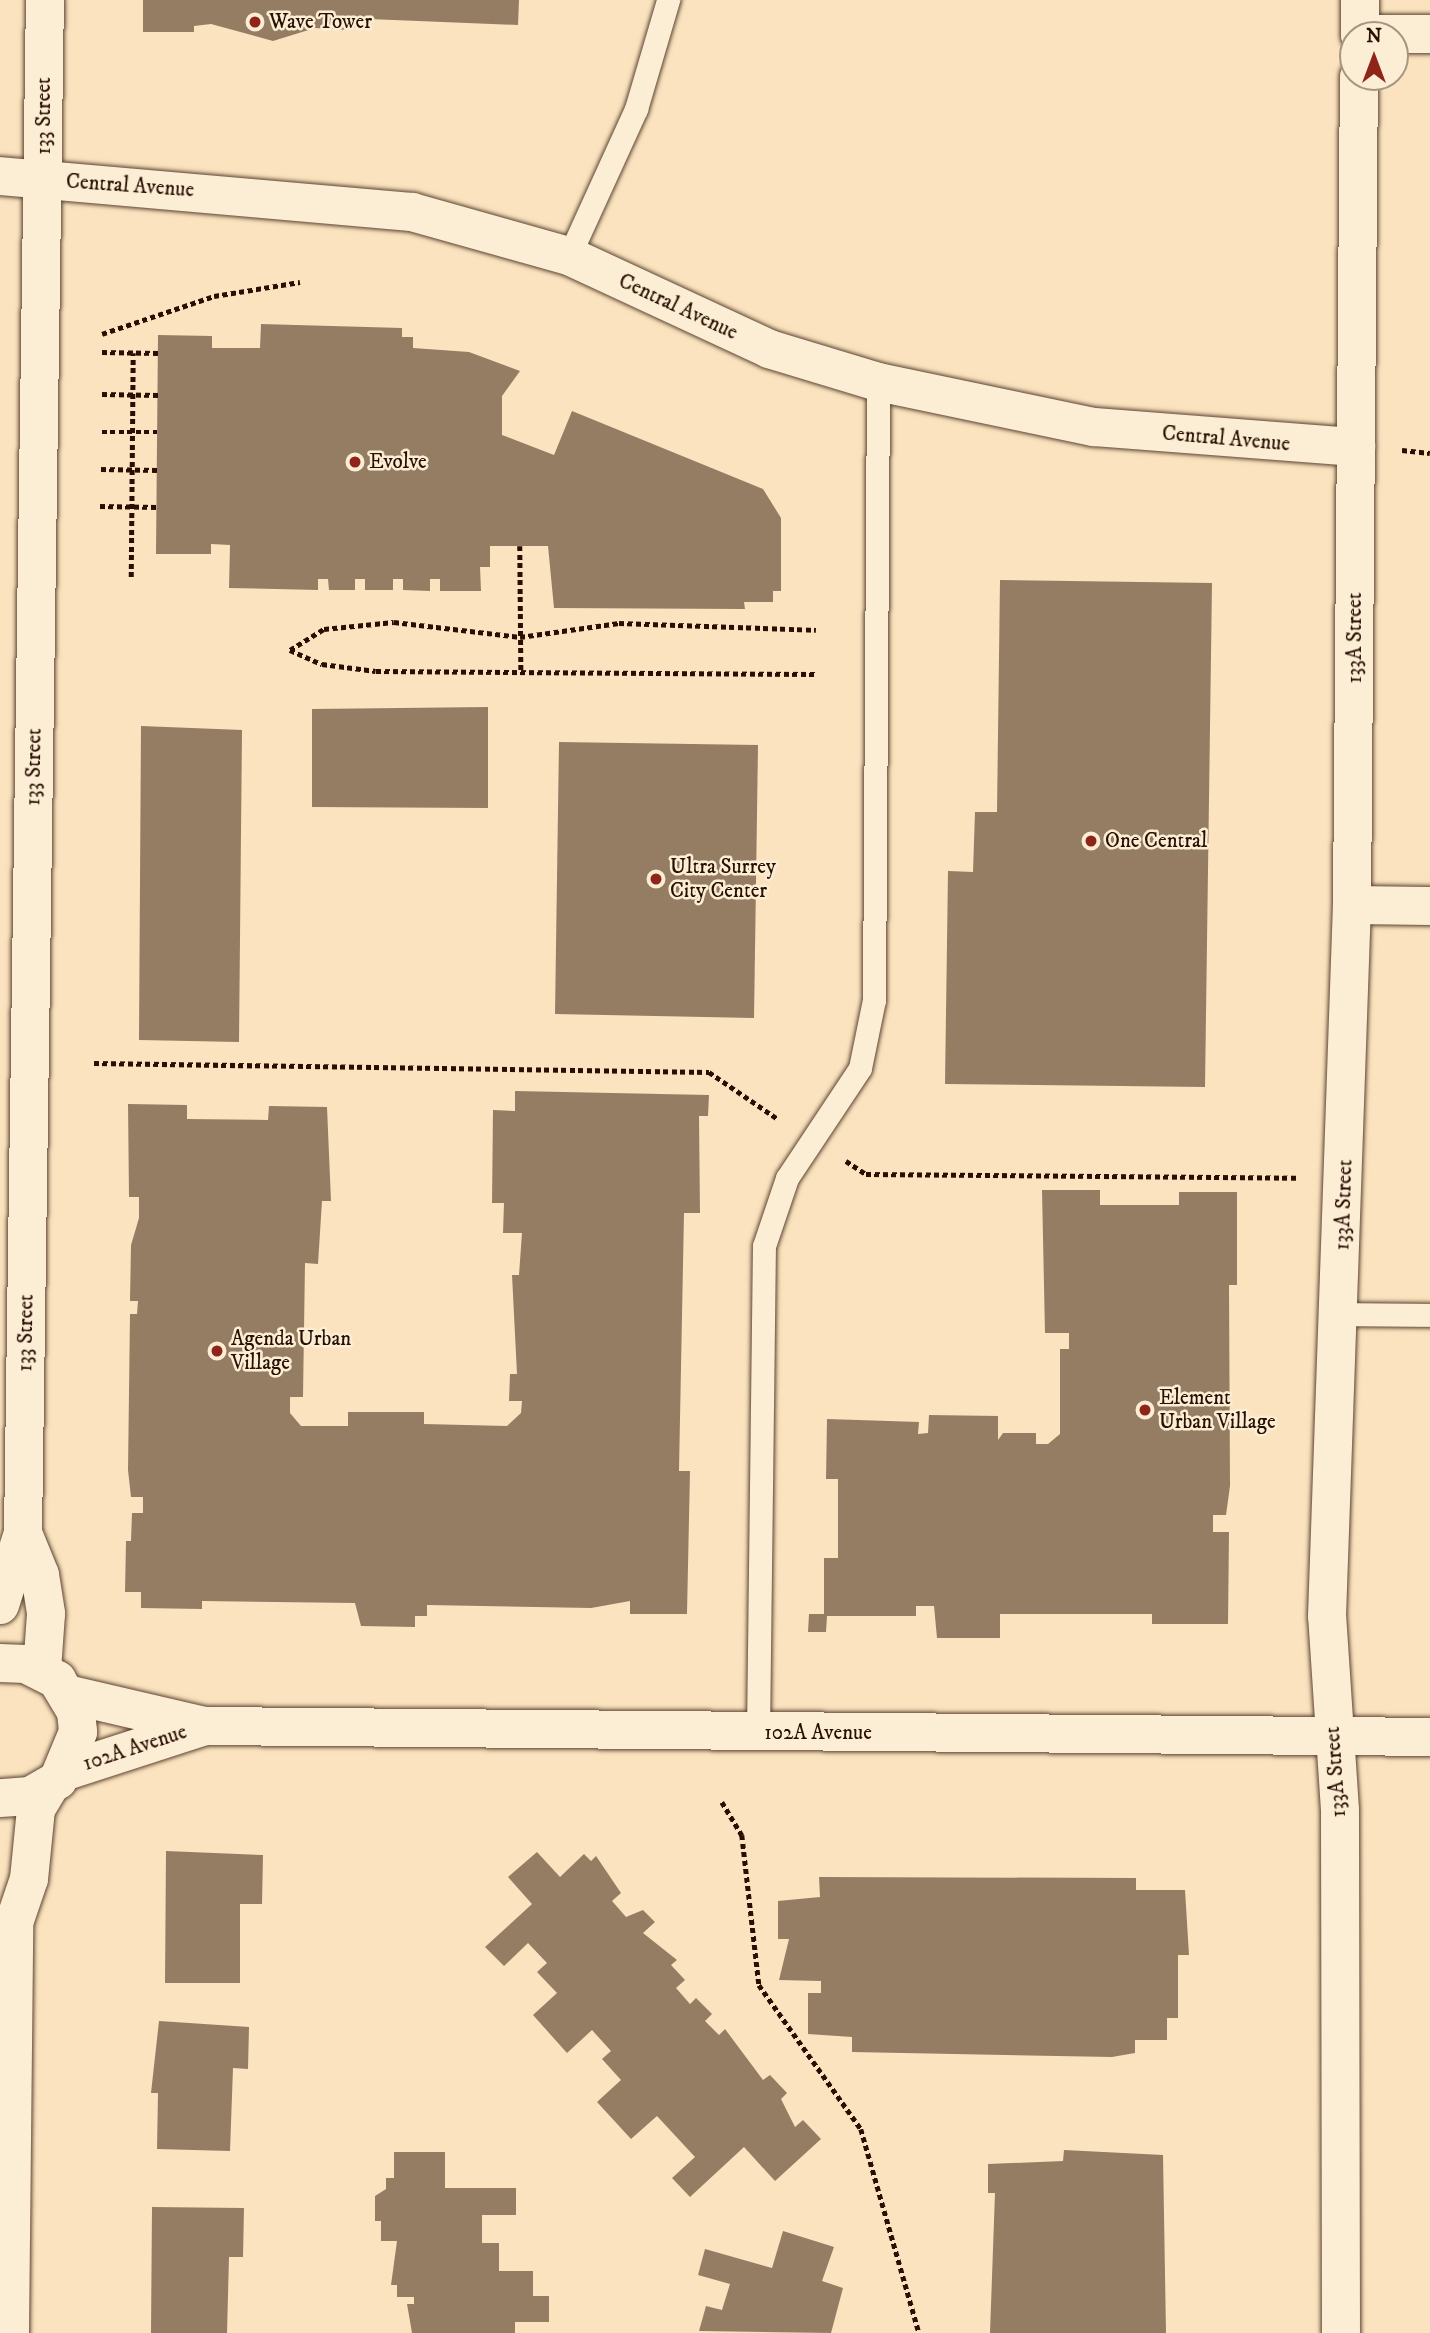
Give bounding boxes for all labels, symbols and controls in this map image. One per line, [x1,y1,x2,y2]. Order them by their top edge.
place label: Wave Tower [269,9,372,35]
marker: Wave Tower [247,14,263,30]
north arrow [1339,21,1409,91]
text: N [1366,25,1382,48]
street label: 133 Street [31,77,57,155]
street label: Central Avenue [65,169,195,203]
street label: Central Avenue [615,268,741,346]
street label: Central Avenue [1161,421,1291,457]
place label: Evolve [369,449,427,475]
marker: Evolve [347,454,363,470]
street label: 133A Street [1342,593,1368,683]
street label: 133 Street [21,728,47,806]
place label: One Central [1105,828,1207,854]
marker: One Central [1083,833,1099,849]
place label: Ultra Surrey City Center [670,854,776,904]
marker: Ultra Surrey City Center [648,871,664,887]
street label: 133A Street [1330,1159,1358,1251]
street label: 133 Street [13,1294,39,1372]
place label: Agenda Urban Village [231,1326,351,1376]
marker: Agenda Urban Village [209,1343,225,1359]
place label: Element Urban Village [1159,1385,1276,1435]
marker: Element Urban Village [1137,1402,1153,1418]
street label: 102A Avenue [80,1719,190,1777]
street label: 102A Avenue [764,1720,872,1746]
street label: 133A Street [1320,1726,1352,1818]

